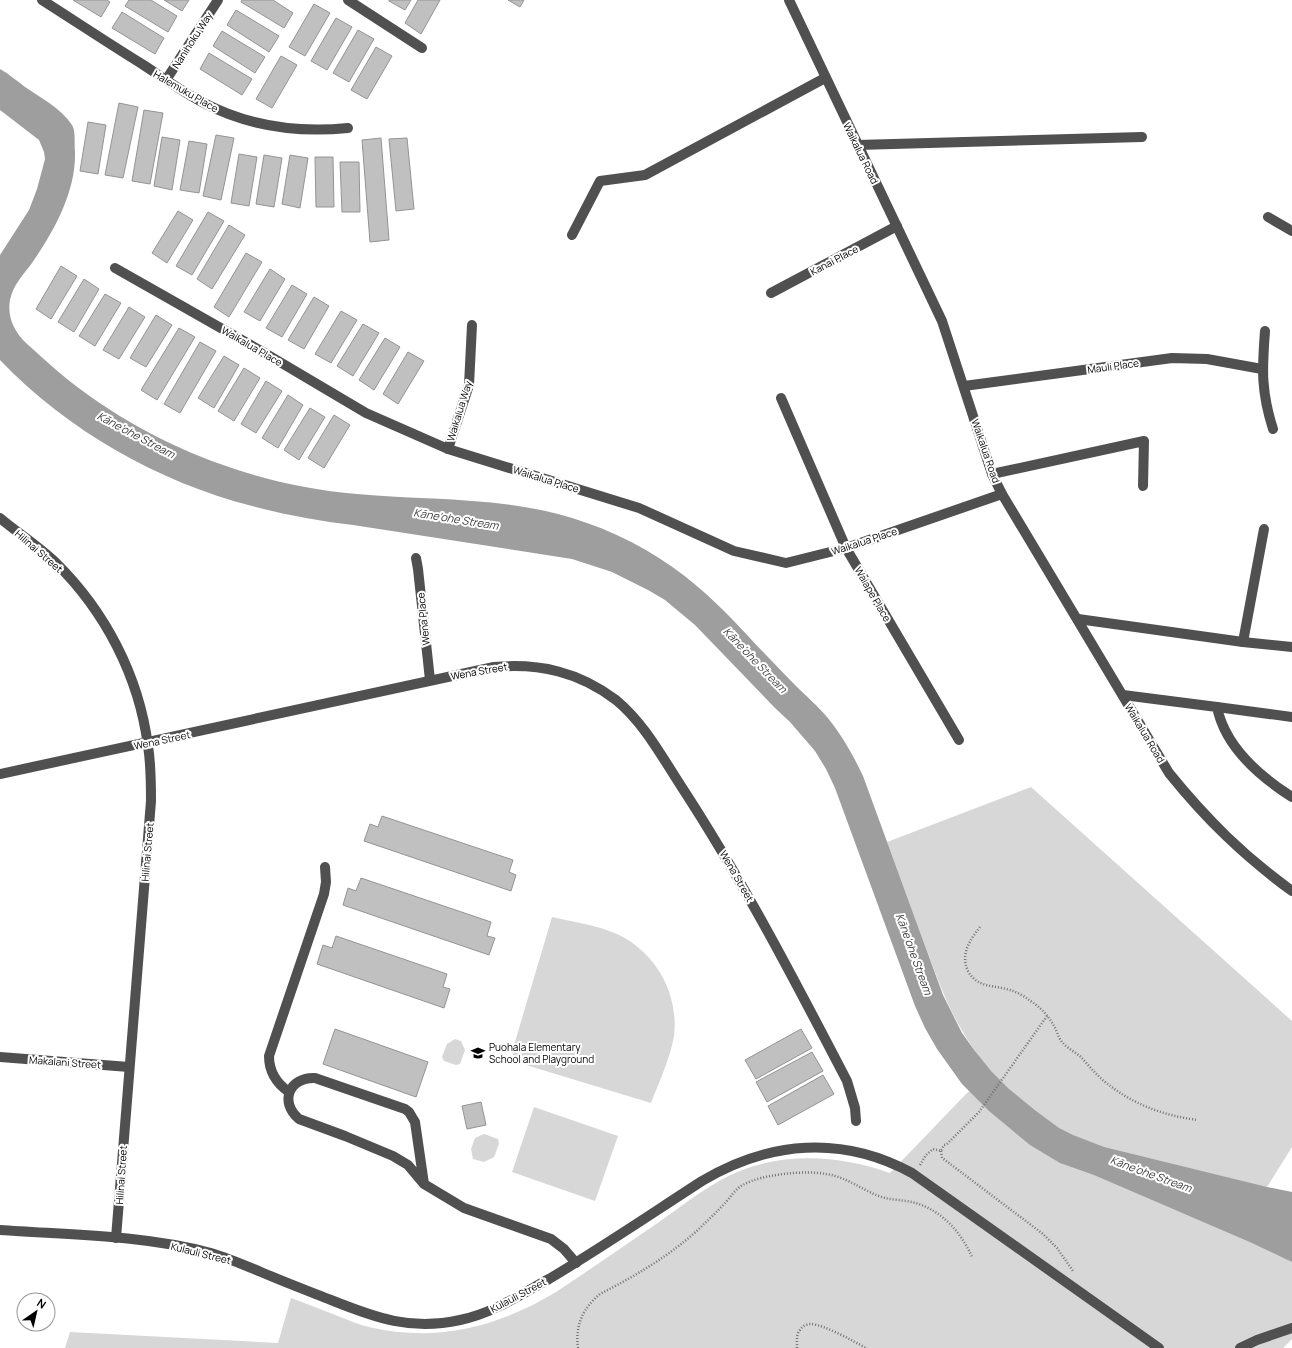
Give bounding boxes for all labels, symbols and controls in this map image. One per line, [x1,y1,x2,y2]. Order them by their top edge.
street label: Nanihoku Way [168,8,216,71]
street label: Halemuku Place [151,67,221,115]
street label: Waikalua Road [840,120,882,186]
street label: Kanai Place [808,241,861,279]
street label: Waikalua Place [219,323,285,369]
street label: Mauli Place [1086,355,1140,377]
street label: Waikalua Way [443,378,475,443]
water label: Kāne'ohe Stream [95,408,178,462]
street label: Waikalua Road [969,417,1004,485]
street label: Waikalua Place [511,462,581,496]
water label: Kāne'ohe Stream [413,504,500,533]
street label: Waikalua Place [829,524,899,558]
street label: Hilinai Street [12,526,66,576]
street label: Waiape Place [852,564,894,624]
street label: Wena Place [413,592,433,646]
water label: Kāne'ohe Stream [720,624,791,696]
street label: Wena Street [450,659,508,683]
street label: Waikalua Road [1122,701,1168,765]
street label: Wena Street [133,727,191,753]
street label: Hilinai Street [137,822,157,882]
street label: Wena Street [717,848,757,904]
water label: Kāne'ohe Stream [893,911,936,997]
place label: Puohala Elementary School and Playground [489,1040,594,1066]
school or university icon: Puohala Elementary School and Playground [470,1045,486,1061]
street label: Makalani Street [29,1053,101,1071]
street label: Hilinai Street [112,1145,130,1205]
water label: Kāne'ohe Stream [1108,1152,1195,1195]
street label: Kulauli Street [170,1239,232,1267]
street label: Kulauli Street [488,1274,548,1316]
north arrow [16,1292,56,1332]
text: N [34,1295,49,1312]

